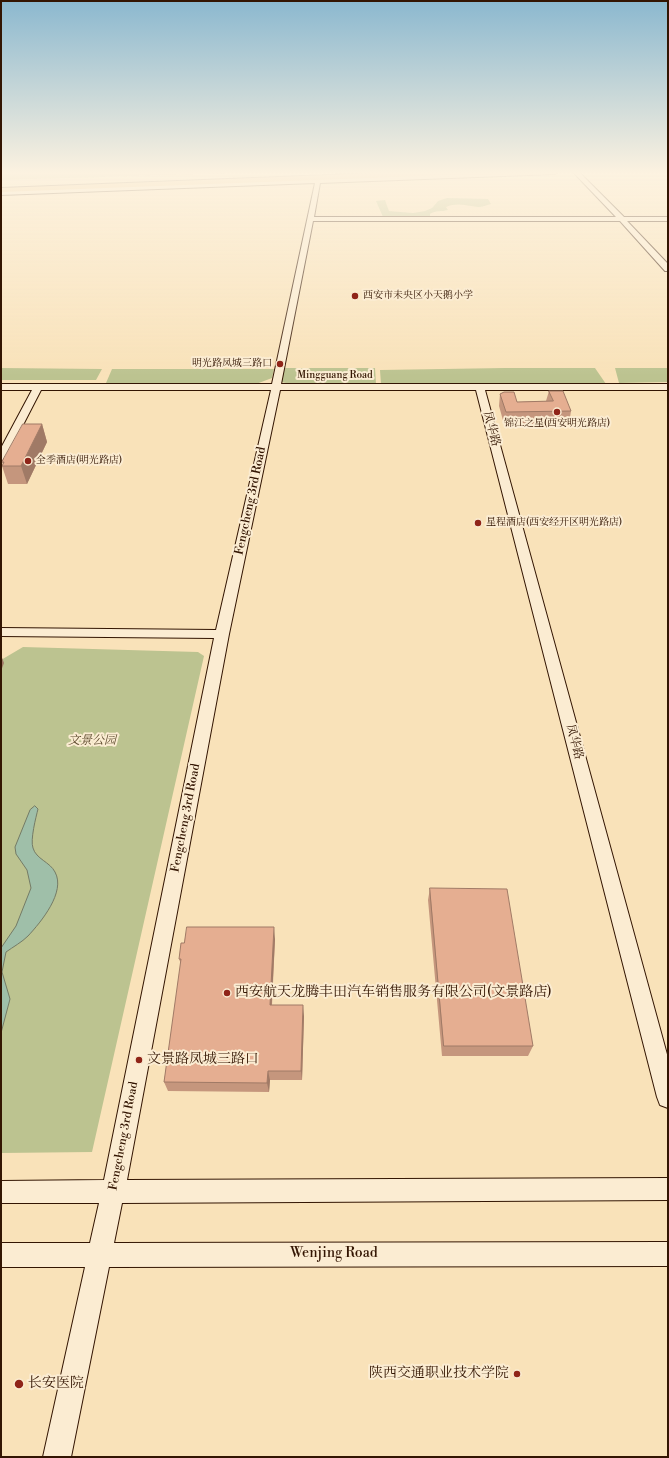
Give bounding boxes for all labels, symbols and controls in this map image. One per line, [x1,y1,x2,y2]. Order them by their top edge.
place label: 西安市未央区小天鹅小学 [363,290,473,302]
marker: 西安市未央区小天鹅小学 [350,291,360,301]
place label: 明光路凤城三路口 [192,358,272,370]
marker: 明光路凤城三路口 [275,359,285,369]
street label: Mingguang Road [297,370,373,382]
marker: 锦江之星(西安明光路店) [552,407,562,417]
street label: 凤华路 [479,410,503,448]
place label: 锦江之星(西安明光路店) [504,418,610,430]
street label: Fengcheng 3rd Road [232,446,270,556]
place label: 全季酒店(明光路店) [36,455,122,467]
marker: 全季酒店(明光路店) [23,456,33,466]
place label: 星程酒店(西安经开区明光路店) [486,517,622,529]
marker: 星程酒店(西安经开区明光路店) [473,518,483,528]
street label: 凤华路 [562,723,586,761]
park label: 文景公园 [68,734,116,748]
street label: Fengcheng 3rd Road [168,762,204,874]
place label: 西安航天龙腾丰田汽车销售服务有限公司(文景路店) [235,985,552,1001]
marker: 西安航天龙腾丰田汽车销售服务有限公司(文景路店) [222,988,232,998]
place label: 文景路凤城三路口 [147,1052,259,1068]
marker: 文景路凤城三路口 [134,1055,144,1065]
street label: Fengcheng 3rd Road [106,1080,142,1192]
street label: Wenjing Road [290,1246,378,1262]
place label: 陕西交通职业技术学院 [369,1366,509,1382]
marker: 陕西交通职业技术学院 [512,1369,522,1379]
place label: 长安医院 [28,1376,84,1392]
marker: 长安医院 [13,1378,25,1390]

